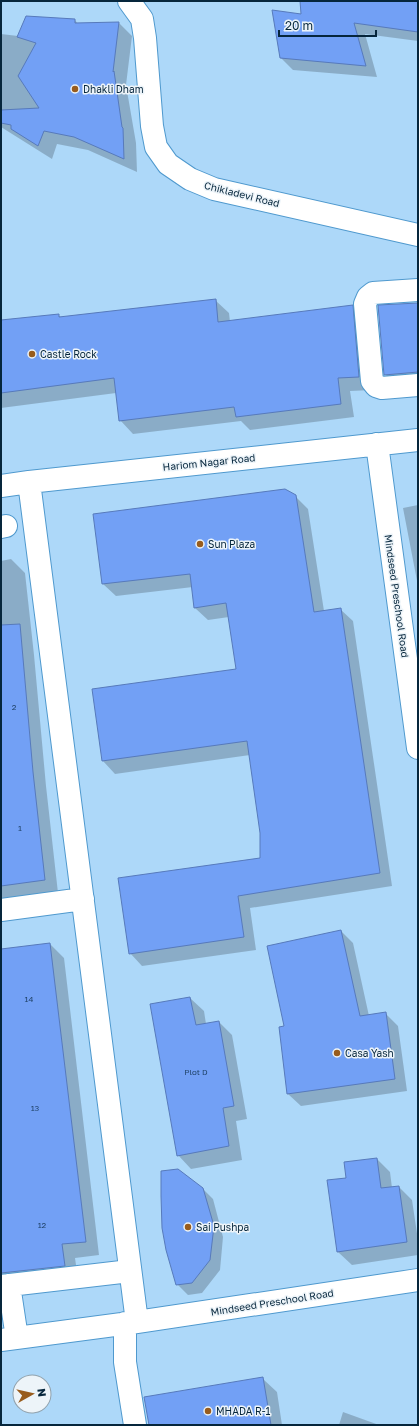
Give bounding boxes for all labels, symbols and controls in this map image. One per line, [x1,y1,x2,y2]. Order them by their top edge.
scale bar [279,12,376,38]
text: 20 m [285,18,313,33]
place label: Dhakli Dham [83,83,144,95]
marker: Dhakli Dham [70,84,80,94]
street label: Chikladevi Road [203,179,281,209]
place label: Castle Rock [40,348,97,360]
marker: Castle Rock [27,349,37,359]
street label: Hariom Nagar Road [162,451,256,473]
street label: Mindseed Preschool Road [382,534,412,658]
place label: Sun Plaza [208,538,255,550]
marker: Sun Plaza [195,539,205,549]
house number: 2 [12,702,17,712]
house number: 1 [18,823,22,833]
house number: 14 [25,994,33,1004]
place label: Casa Yash [345,1047,394,1059]
marker: Casa Yash [332,1048,342,1058]
house number: Plot D [184,1067,208,1077]
house number: 13 [31,1103,40,1113]
house number: 12 [38,1220,47,1230]
place label: Sai Pushpa [196,1221,249,1233]
marker: Sai Pushpa [183,1222,193,1232]
street label: Mindseed Preschool Road [210,1286,334,1318]
north arrow [12,1374,52,1414]
text: N [35,1387,49,1398]
place label: MHADA R-1 [216,1405,270,1417]
marker: MHADA R-1 [203,1406,213,1416]

